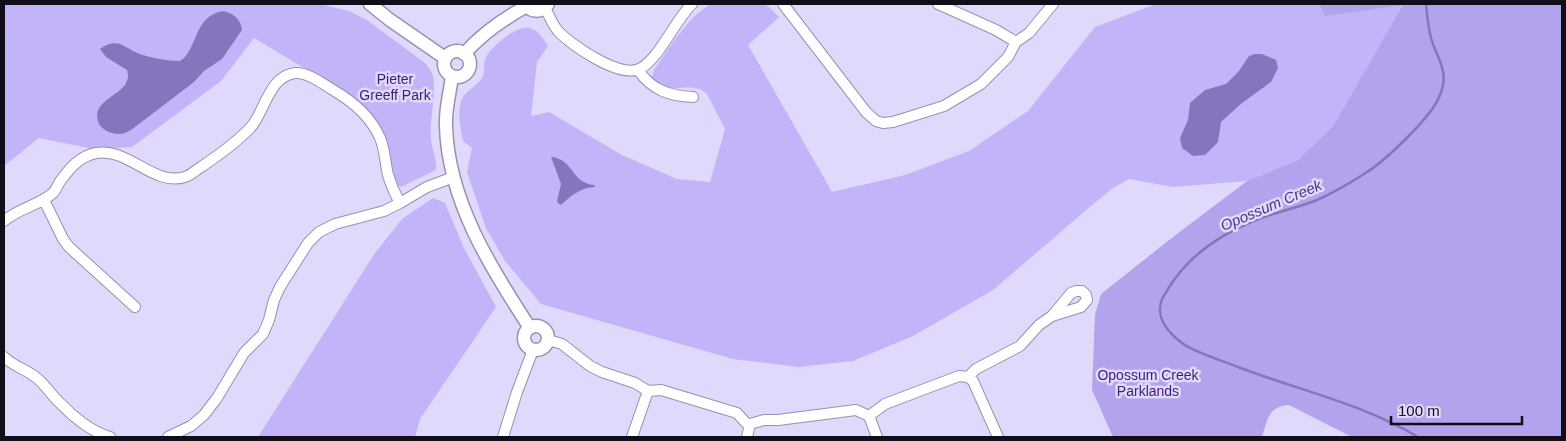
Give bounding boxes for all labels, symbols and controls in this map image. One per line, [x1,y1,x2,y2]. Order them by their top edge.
park label: Pieter Greeff Park [359,71,432,103]
water label: Opossum Creek [1218,175,1326,234]
park label: Opossum Creek Parklands [1097,367,1200,399]
scale bar [1391,394,1522,426]
text: 100 m [1398,402,1440,419]

